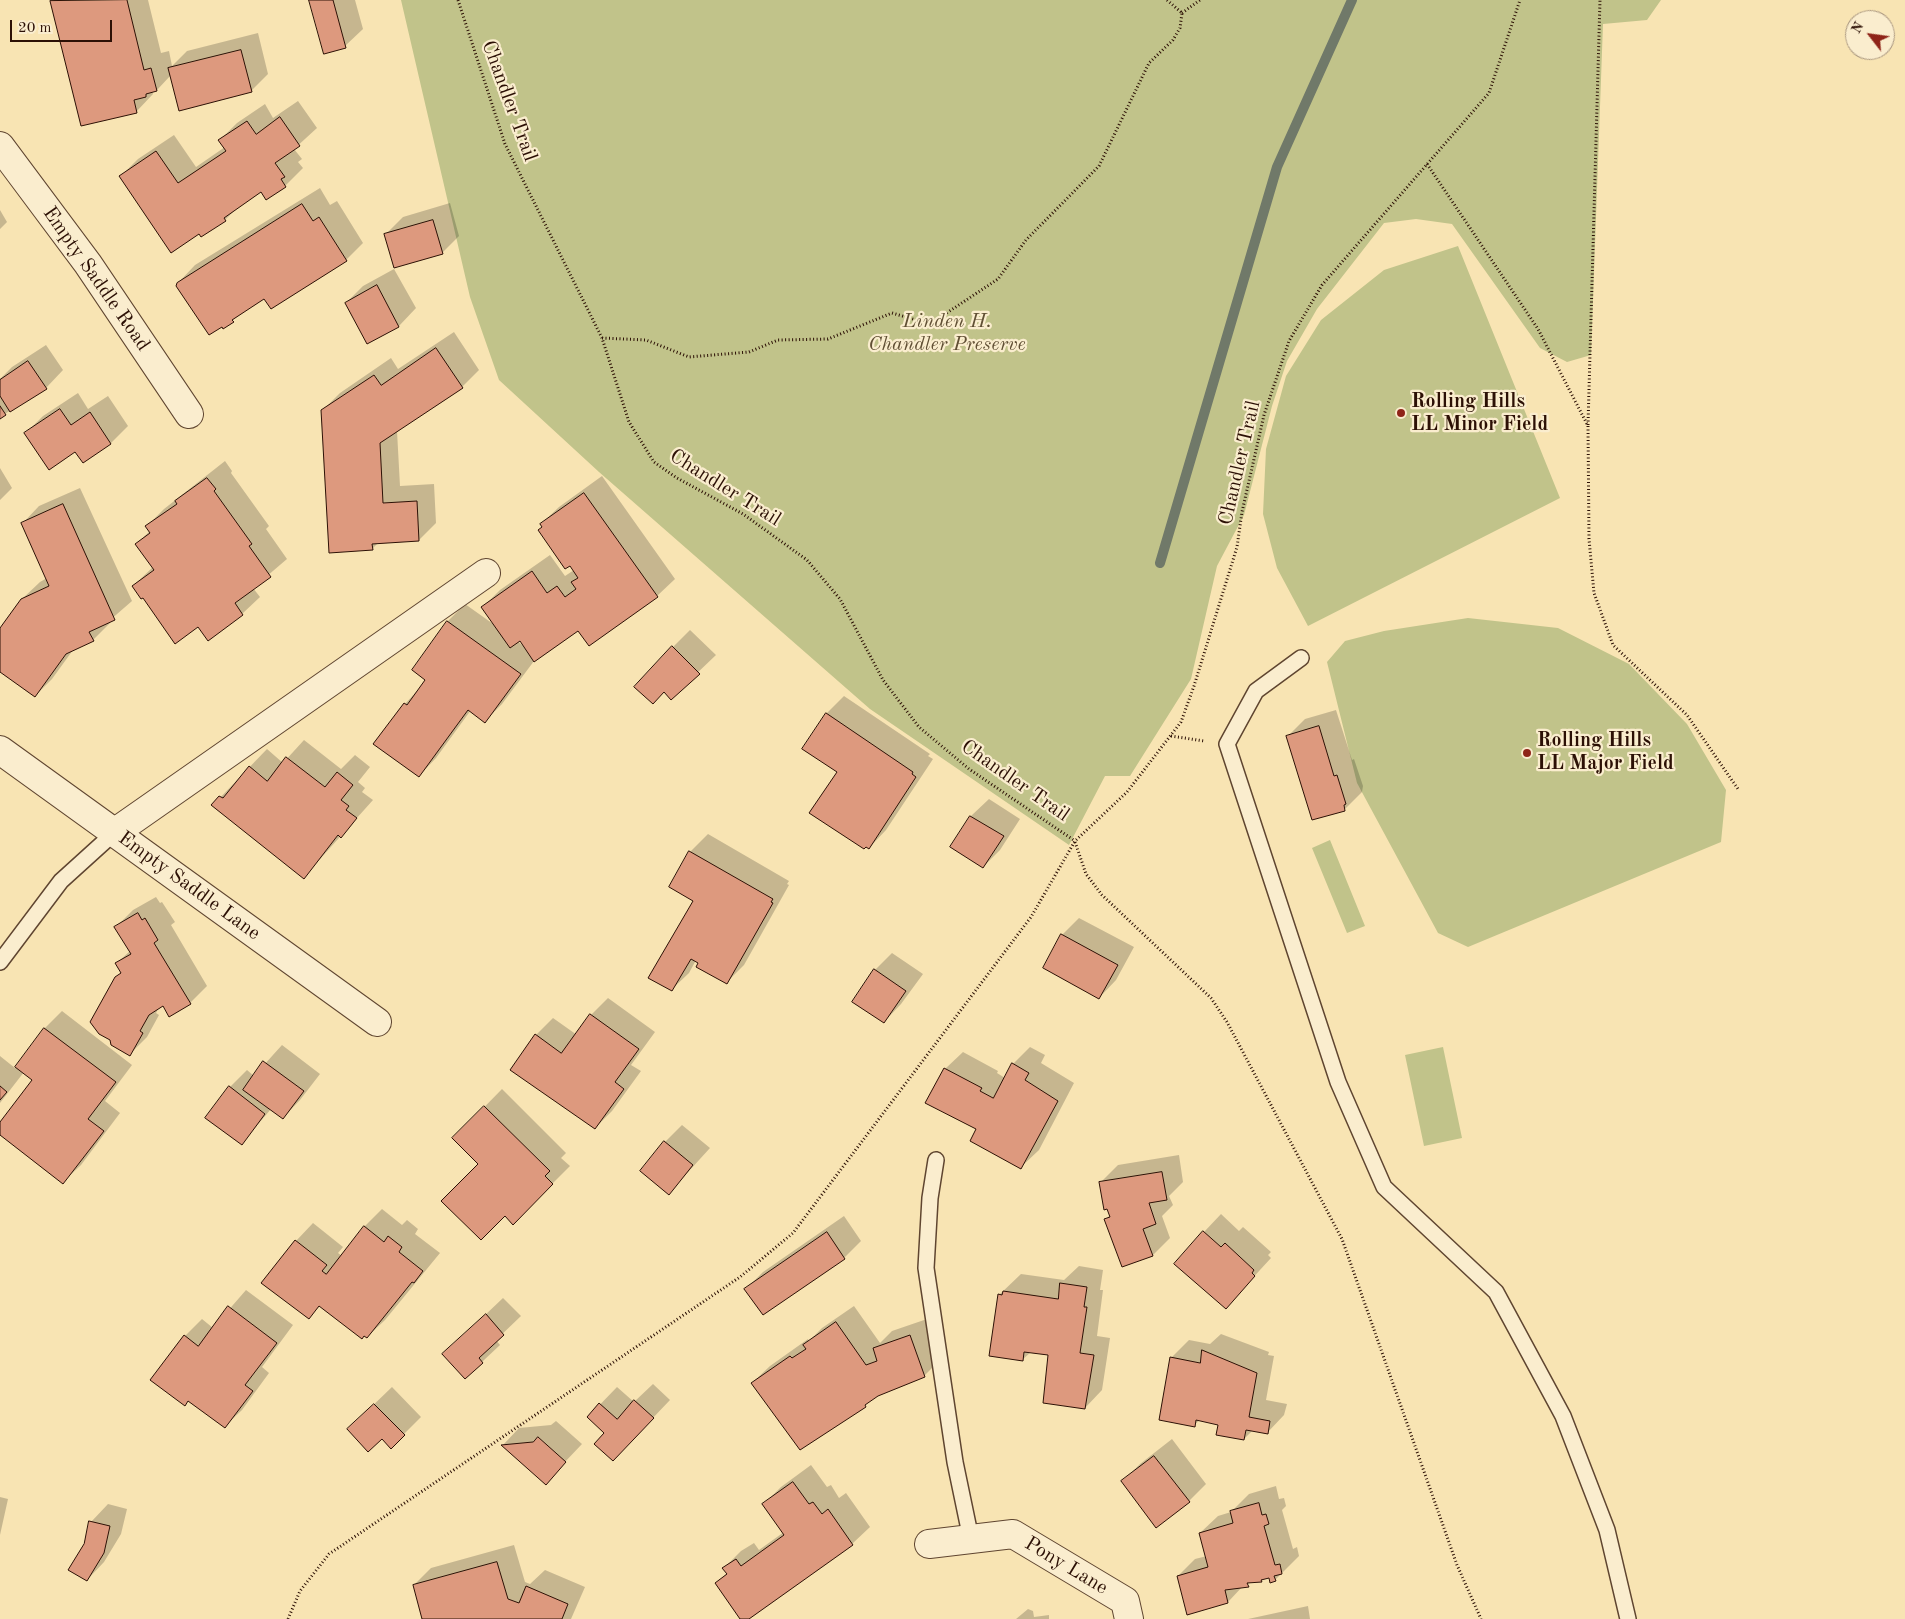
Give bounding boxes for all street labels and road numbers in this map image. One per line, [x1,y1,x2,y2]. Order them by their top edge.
street label: Chandler Trail [476,37,542,165]
street label: Empty Saddle Road [37,202,155,356]
street label: Chandler Trail [1214,398,1266,528]
street label: Chandler Trail [665,444,785,532]
street label: Chandler Trail [956,735,1074,827]
street label: Empty Saddle Lane [113,826,265,946]
street label: Pony Lane [1020,1532,1112,1600]

